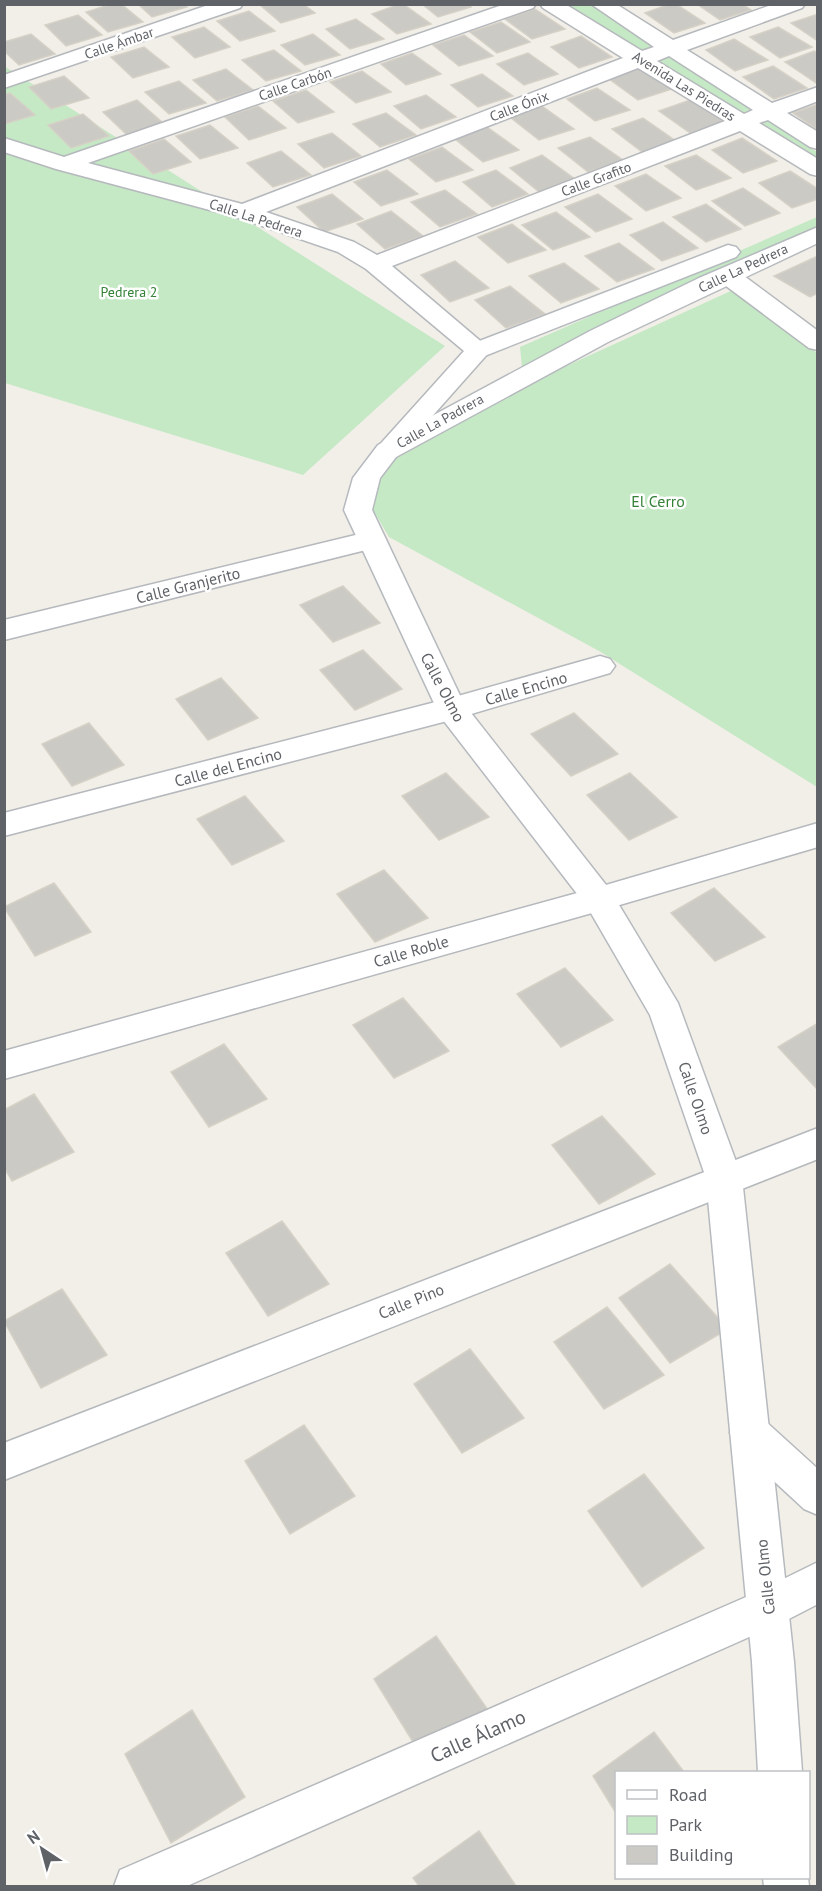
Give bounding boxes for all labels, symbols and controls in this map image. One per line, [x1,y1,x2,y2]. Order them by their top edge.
street label: Calle Ámbar [82,23,156,63]
street label: Avenida Las Piedras [629,47,739,125]
street label: Calle Carbón [256,63,334,105]
street label: Calle Ónix [487,87,551,125]
street label: Calle Grafito [558,157,634,201]
street label: Calle La Pedrera [207,194,305,242]
street label: Calle La Pedrera [695,239,791,297]
park label: Pedrera 2 [101,283,157,301]
street label: Calle La Padrera [393,390,487,452]
park label: El Cerro [631,491,685,511]
street label: Calle Granjerito [134,562,242,608]
street label: Calle Olmo [416,649,470,725]
street label: Calle Encino [483,667,569,709]
street label: Calle del Encino [172,743,284,791]
street label: Calle Roble [371,931,451,971]
street label: Calle Olmo [674,1059,718,1137]
street label: Calle Pino [375,1279,447,1323]
street label: Calle Olmo [751,1538,779,1616]
street label: Calle Álamo [426,1703,530,1769]
legend [615,1771,810,1879]
text: Road [669,1783,707,1806]
text: Park [669,1813,702,1836]
north arrow [12,1819,72,1879]
text: N [23,1826,43,1848]
text: Building [669,1843,733,1866]

